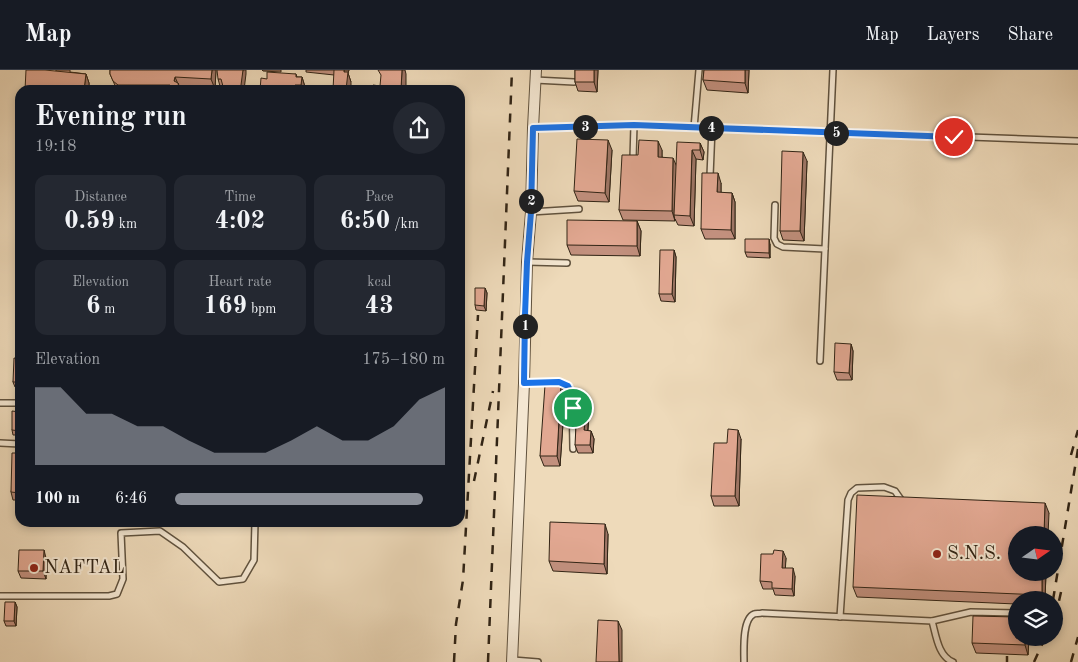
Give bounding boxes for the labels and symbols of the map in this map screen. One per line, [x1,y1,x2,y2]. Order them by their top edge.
pin: 3 [572,114,598,140]
pin: 4 [698,116,724,140]
pin [933,116,975,158]
pin: 5 [824,120,848,146]
pin: 2 [518,188,544,214]
pin: 1 [512,314,538,338]
pin [552,387,594,429]
north arrow [1008,526,1062,581]
place label: S.N.S. [947,545,1001,564]
marker: S.N.S. [931,548,943,560]
place label: NAFTAL [44,559,125,578]
marker: NAFTAL [28,562,40,574]

